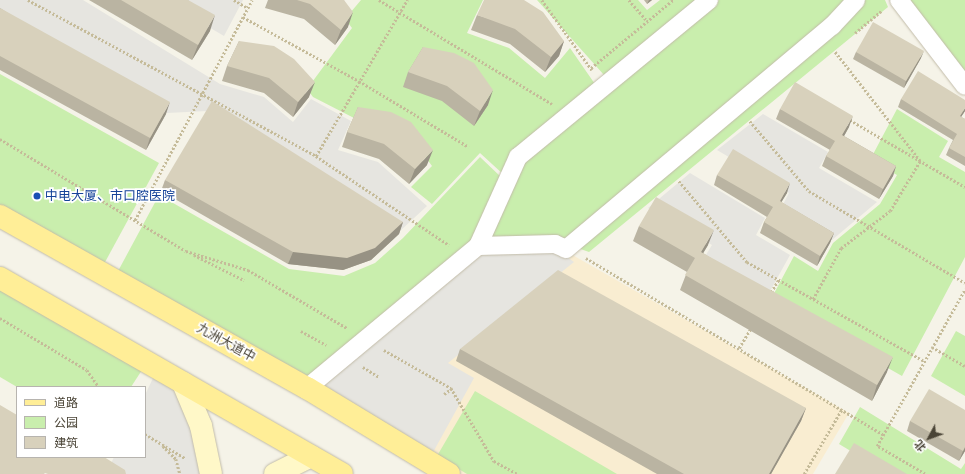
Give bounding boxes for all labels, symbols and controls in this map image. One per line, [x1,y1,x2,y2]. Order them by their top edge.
place label: 中电大厦、市口腔医院 [45,188,175,204]
marker: 中电大厦、市口腔医院 [32,191,42,201]
street label: 九洲大道中 [194,320,258,366]
legend [16,386,146,458]
text: 道路 [54,395,78,411]
text: 公园 [54,415,78,431]
north arrow [909,418,949,458]
text: 建筑 [54,435,78,451]
text: 北 [911,437,929,455]

